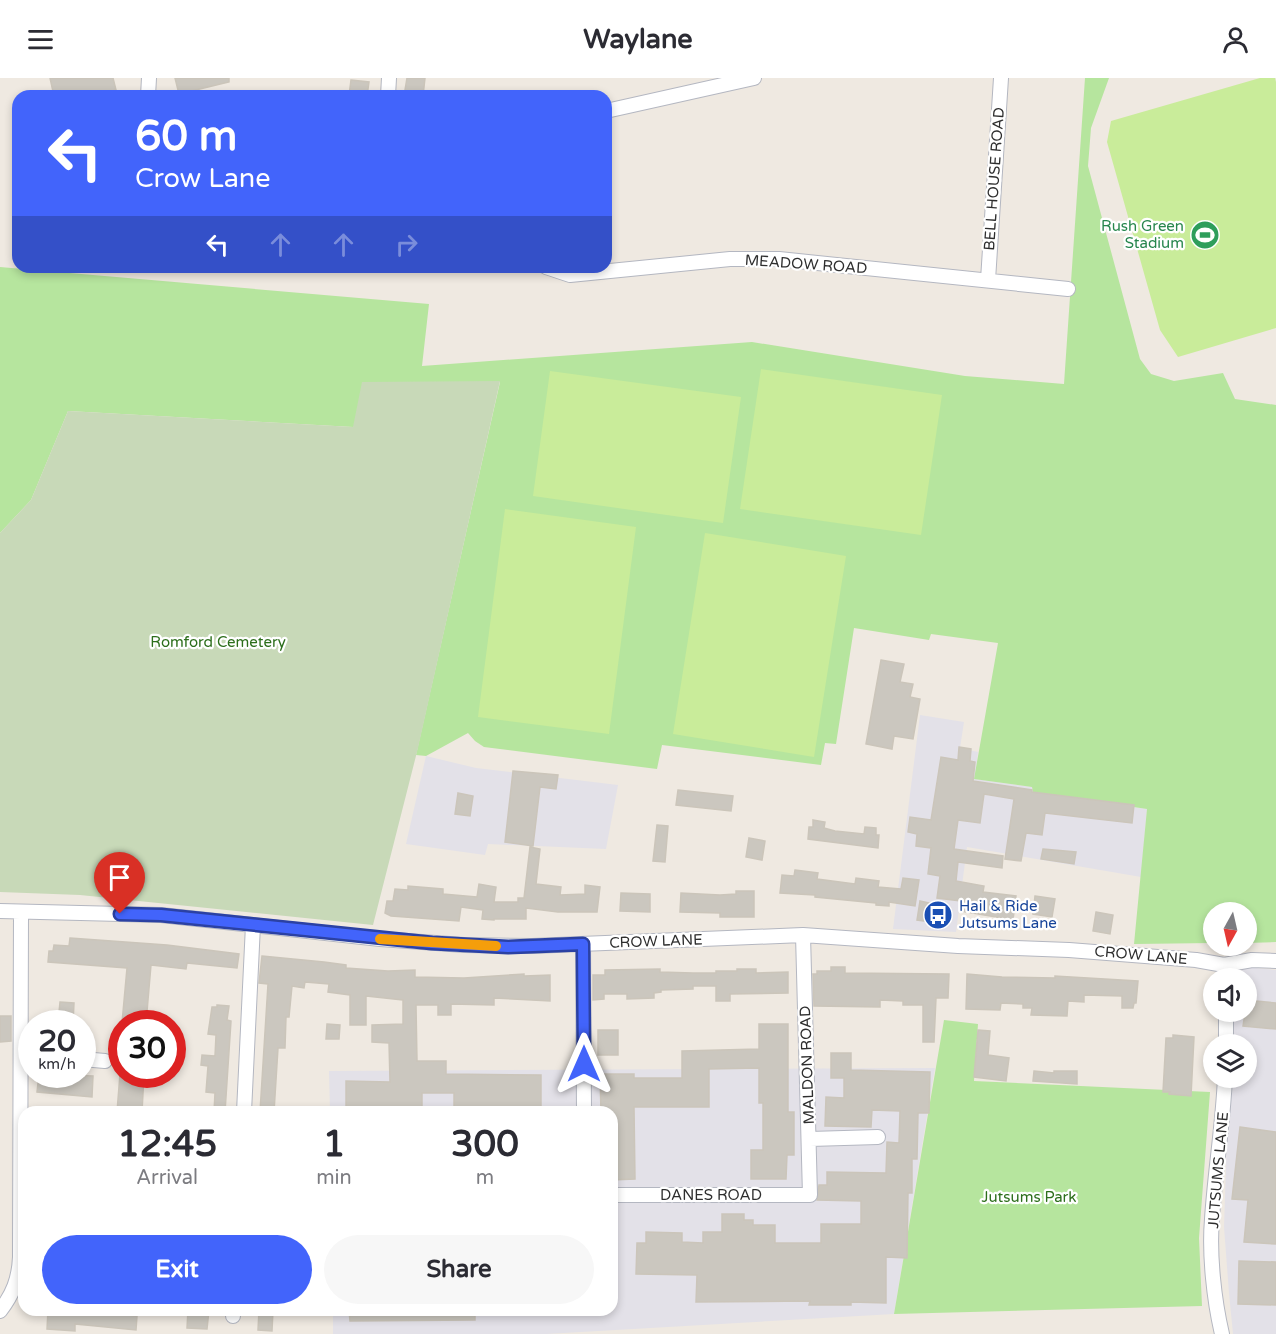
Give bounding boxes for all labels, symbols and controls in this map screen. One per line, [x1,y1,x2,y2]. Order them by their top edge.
icon: menu [24,23,57,56]
text: Waylane [583,23,693,56]
icon: person [1219,23,1252,56]
street label: BELL HOUSE ROAD [980,107,1008,251]
text: 60 m [135,111,237,162]
icon: left [36,114,114,192]
text: Crow Lane [135,162,271,195]
place label: Rush Green Stadium [1101,217,1184,252]
sports icon: Rush Green Stadium [1189,219,1221,251]
icon: left [201,228,234,261]
icon: ahead [264,228,297,261]
icon: ahead [327,228,360,261]
icon: right [390,228,423,261]
street label: MEADOW ROAD [744,251,868,277]
park label: Romford Cemetery [150,633,286,651]
pin [94,852,145,914]
icon: arrive [103,861,136,894]
place label: Hail & Ride Jutsums Lane [959,897,1057,932]
bus stop icon: Hail & Ride Jutsums Lane [922,899,954,931]
north arrow [1203,902,1257,956]
map controls [1203,902,1257,1088]
street label: CROW LANE [609,930,703,952]
street label: CROW LANE [1094,942,1188,968]
button: sound [1203,968,1257,1022]
street label: MALDON ROAD [796,1005,818,1125]
speed limit sign: 30 [108,1010,186,1088]
text: 20 [38,1023,76,1060]
position arrow [552,1032,616,1096]
button: layers [1203,1034,1257,1088]
text: km/h [38,1055,76,1073]
street label: JUTSUMS LANE [1204,1111,1232,1229]
text: 12:45 [117,1123,217,1166]
text: 1 [323,1123,345,1166]
text: 300 [451,1123,519,1166]
text: Arrival [136,1166,198,1190]
text: min [316,1166,352,1190]
text: m [476,1166,494,1190]
street label: DANES ROAD [660,1186,762,1204]
park label: Jutsums Park [981,1188,1077,1206]
button: Exit [42,1235,312,1304]
button: Share [324,1235,594,1304]

